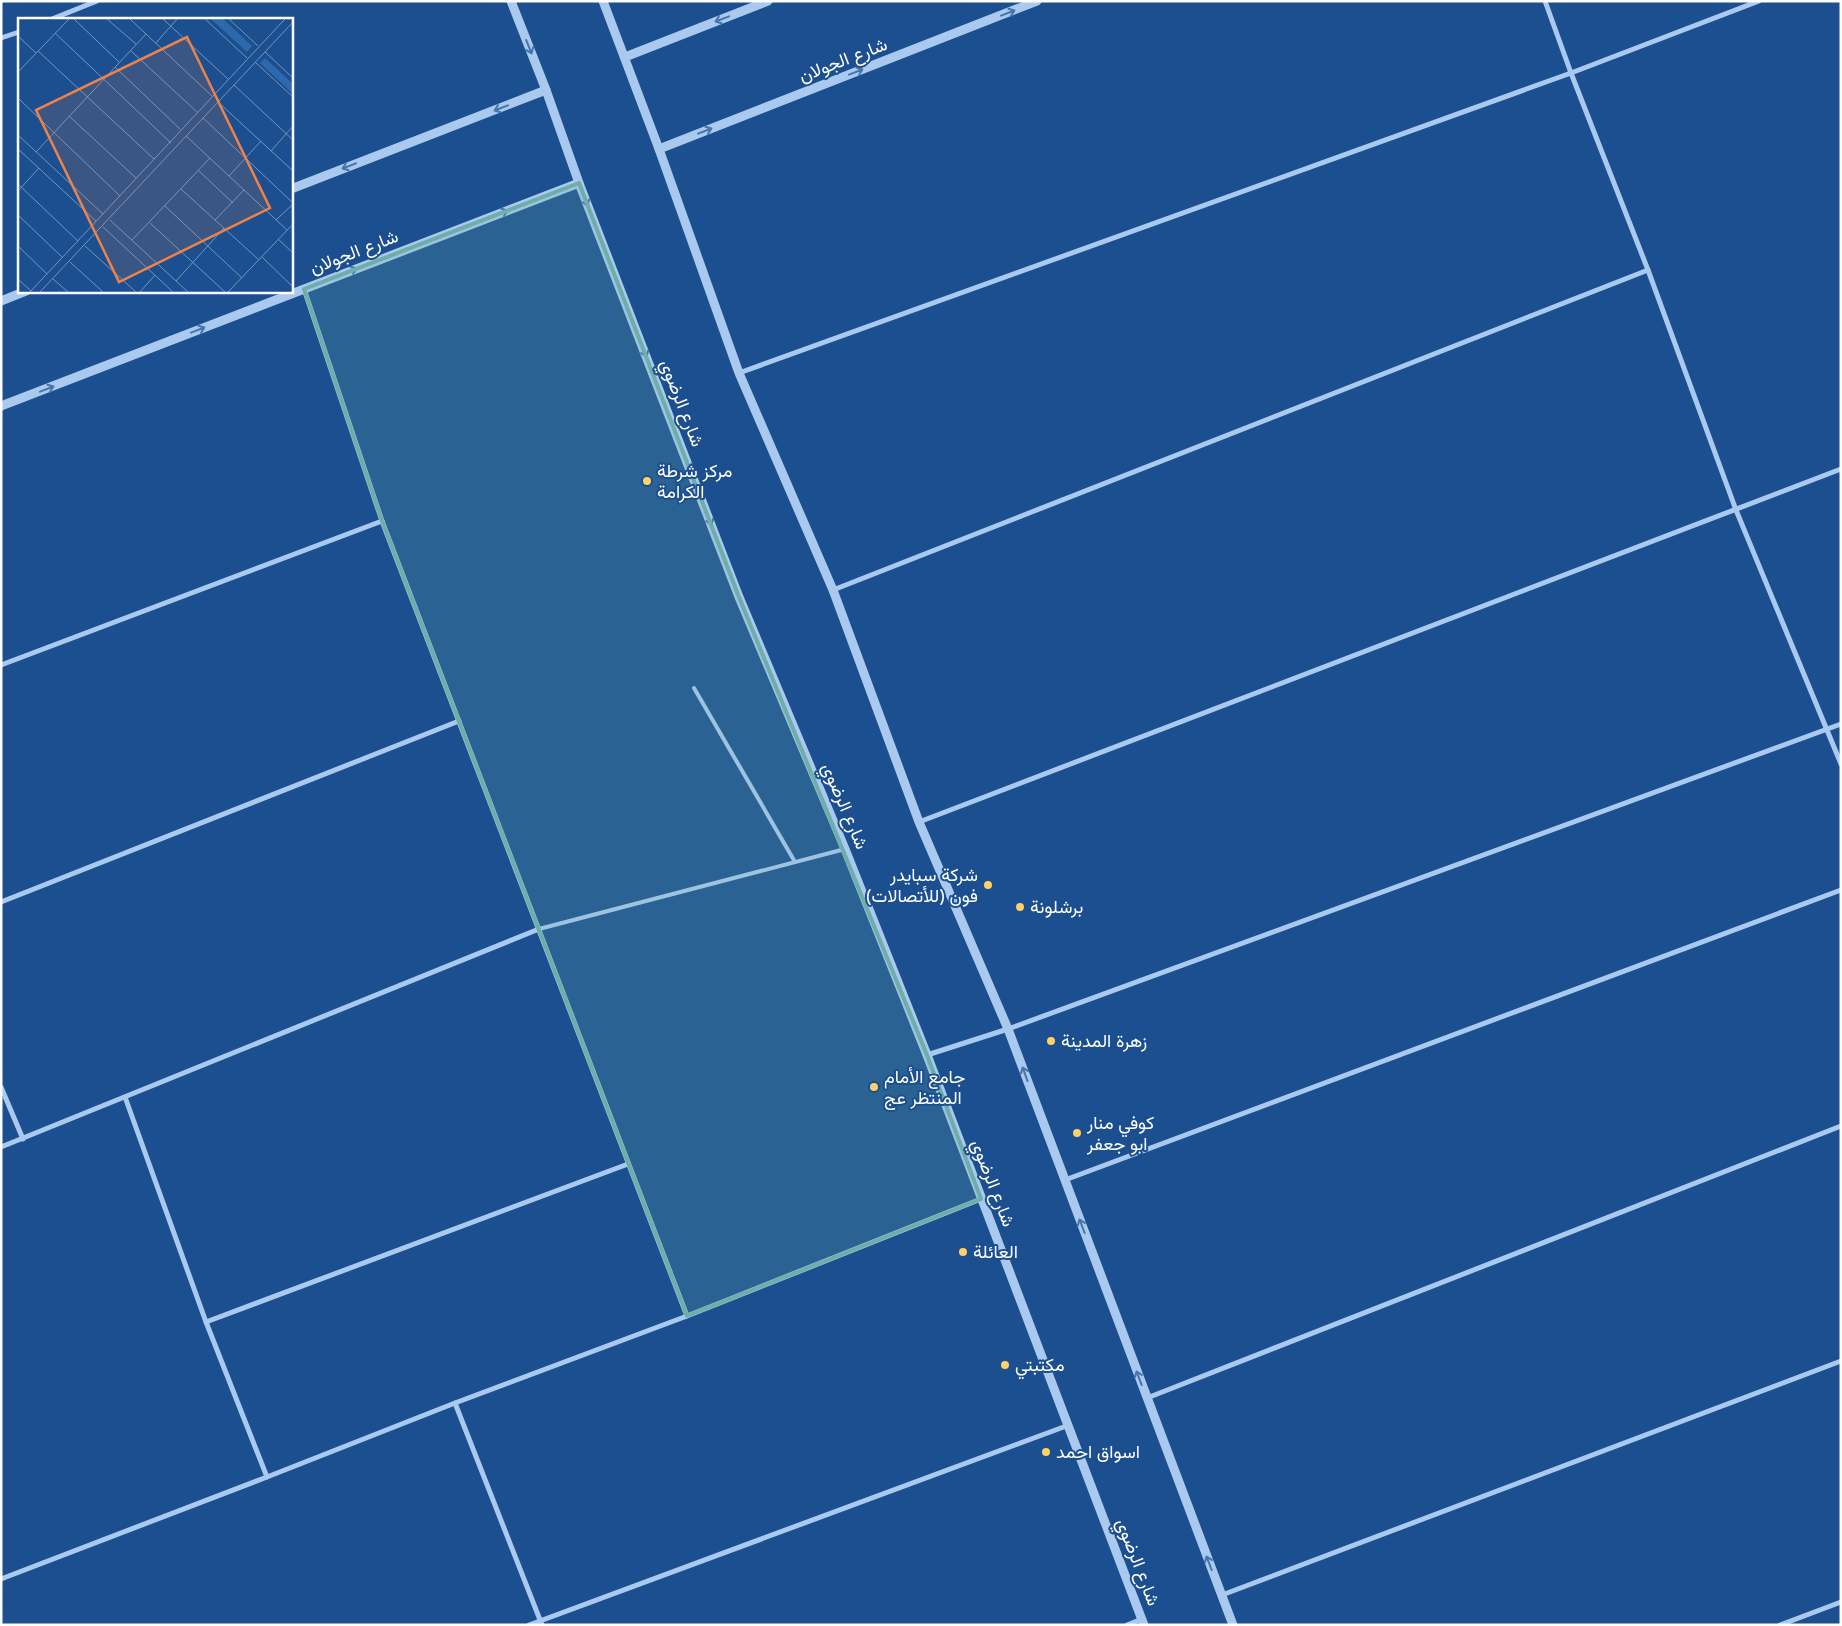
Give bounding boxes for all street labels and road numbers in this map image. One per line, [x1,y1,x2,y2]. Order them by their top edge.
street label: شارع الجولان [796,33,891,88]
street label: شارع الجولان [307,225,402,280]
street label: شارع الرضوي [652,356,709,451]
street label: شارع الرضوي [813,760,873,854]
street label: شارع الرضوي [963,1136,1020,1231]
street label: شارع الرضوي [1108,1515,1165,1610]

